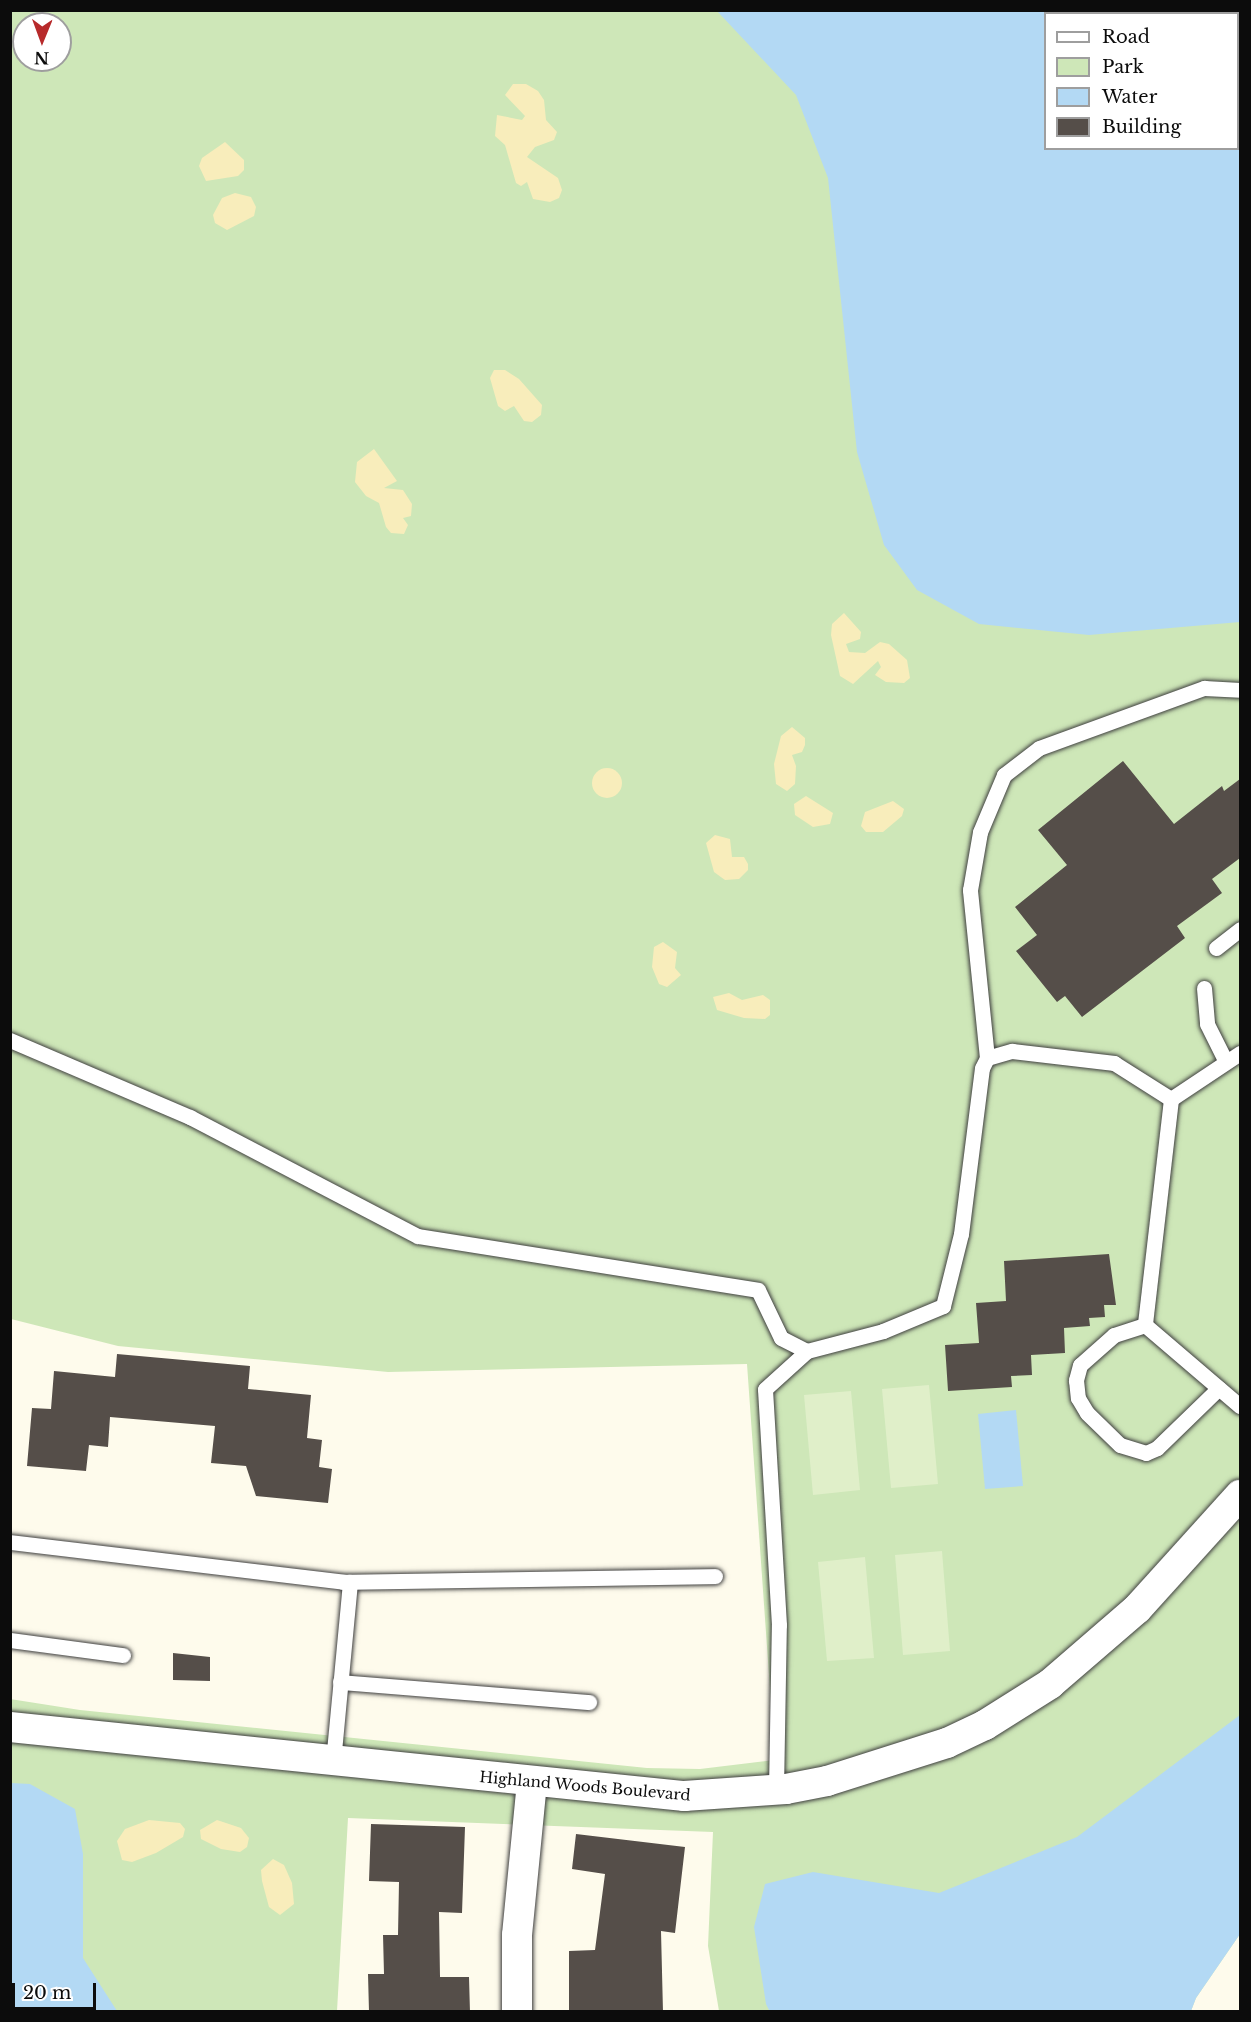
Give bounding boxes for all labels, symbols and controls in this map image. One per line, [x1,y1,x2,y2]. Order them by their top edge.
north arrow [12,12,72,72]
legend [1044,12,1239,150]
text: Road [1102,26,1150,48]
text: N [34,48,49,68]
text: Park [1102,56,1144,78]
text: Water [1102,86,1157,108]
text: Building [1102,116,1181,138]
street label: Highland Woods Boulevard [478,1768,692,1804]
scale bar [15,1971,99,2009]
text: 20 m [23,1982,71,2004]

